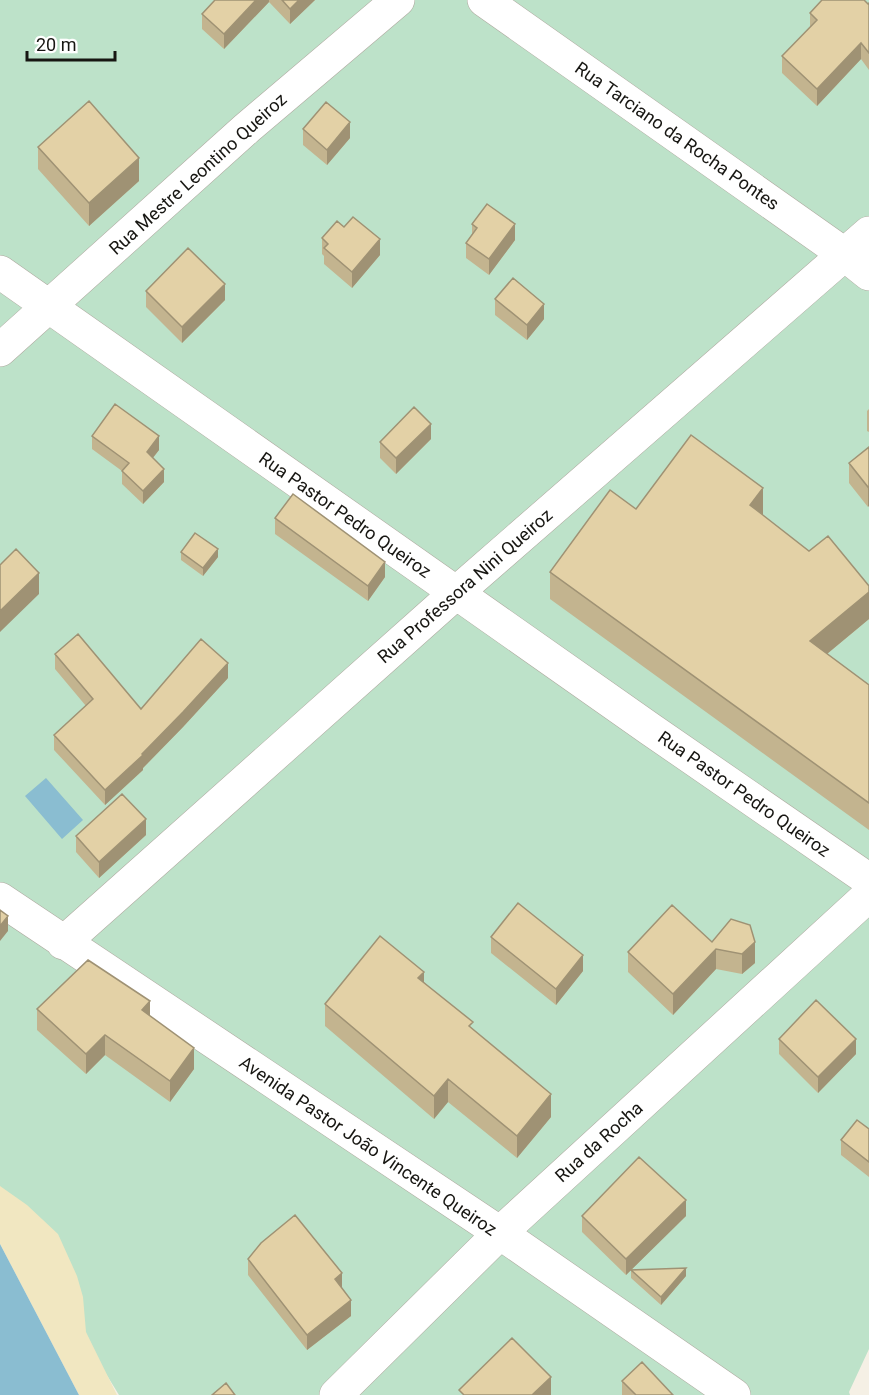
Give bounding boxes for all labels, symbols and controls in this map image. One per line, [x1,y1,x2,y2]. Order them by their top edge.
scale bar [27,24,116,62]
text: 20 m [36,34,76,55]
street label: Rua Tarciano da Rocha Pontes [571,57,783,214]
street label: Rua Mestre Leontino Queiroz [105,88,291,259]
street label: Rua Pastor Pedro Queiroz [255,447,435,582]
street label: Rua Professora Nini Queiroz [373,504,556,667]
street label: Rua Pastor Pedro Queiroz [654,726,834,861]
street label: Avenida Pastor João Vincente Queiroz [236,1051,501,1240]
street label: Rua da Rocha [551,1097,647,1186]

